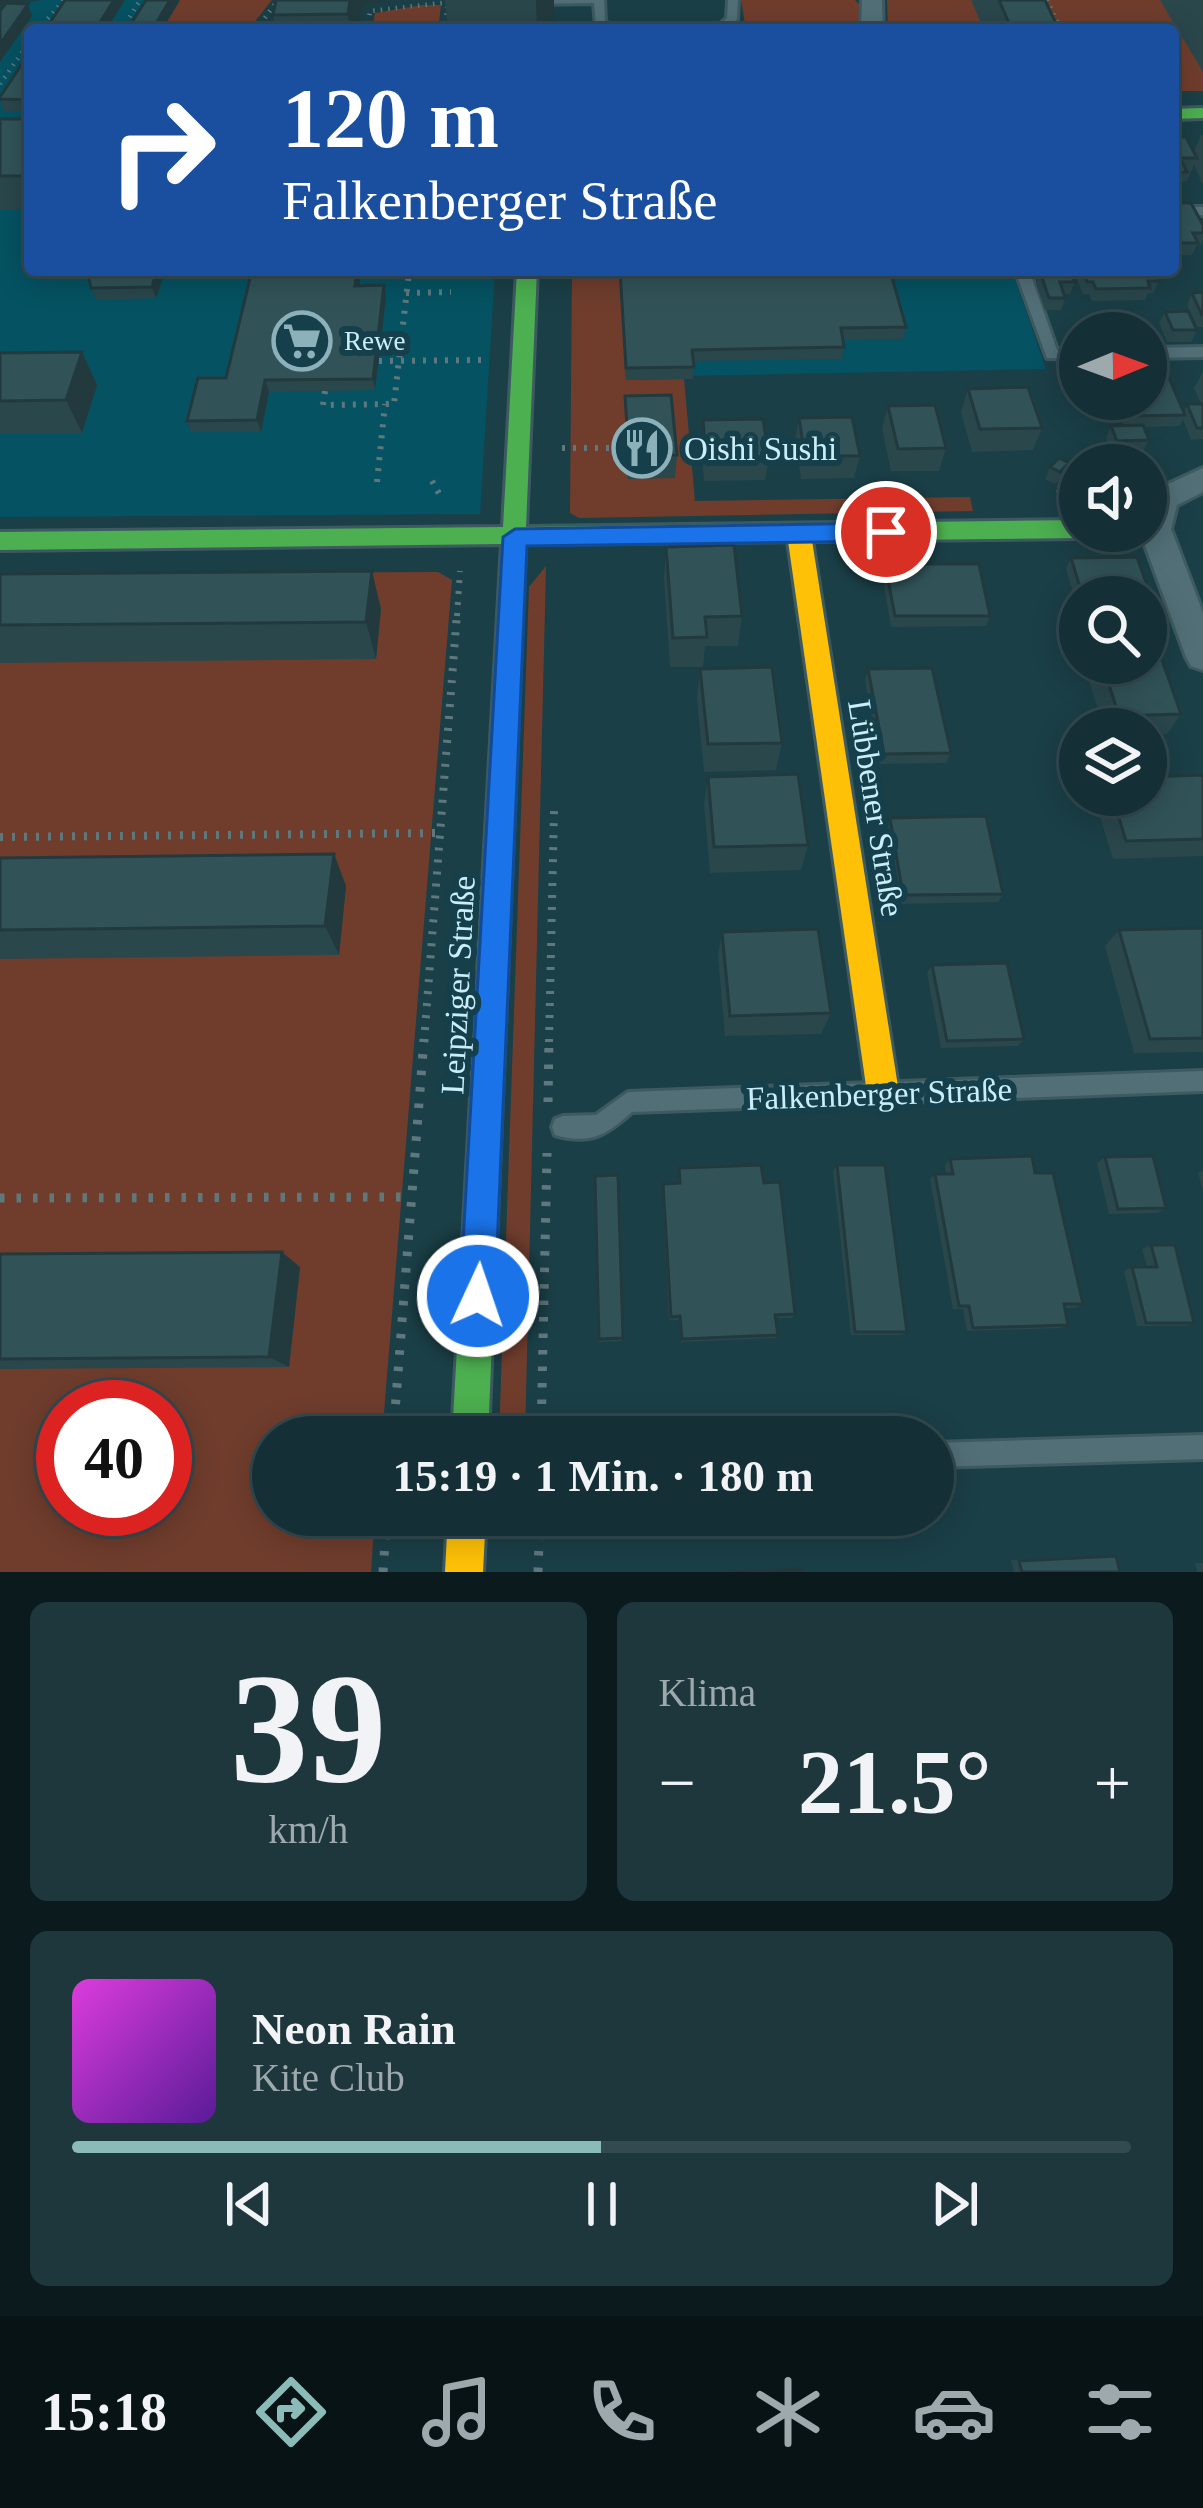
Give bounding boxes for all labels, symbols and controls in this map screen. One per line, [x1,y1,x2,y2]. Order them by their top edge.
icon: right [84,72,240,228]
text: 120 m [282,72,499,165]
text: Falkenberger Straße [282,171,717,231]
supermarket icon: Rewe [271,310,333,372]
north arrow [1059,312,1167,420]
map controls [1059,312,1167,816]
place label: Rewe [344,326,405,356]
restaurant icon: Oishi Sushi [611,417,673,479]
place label: Oishi Sushi [684,431,837,467]
button: sound [1059,444,1167,552]
pin [835,481,937,583]
icon: arrive [853,499,919,565]
button: search [1059,576,1167,684]
street label: Lübbener Straße [841,697,911,919]
button: layers [1059,708,1167,816]
street label: Leipziger Straße [434,875,482,1095]
street label: Falkenberger Straße [745,1071,1013,1117]
position arrow [415,1233,541,1359]
speed limit sign: 40 [36,1380,192,1536]
text: 15:19 · 1 Min. · 180 m [392,1451,814,1501]
text: 39 [230,1642,386,1815]
text: Klima [659,1671,756,1714]
text: 21.5° [798,1733,992,1832]
text: − [659,1746,696,1819]
text: + [1094,1746,1131,1819]
text: km/h [268,1808,348,1851]
text: Neon Rain [252,2004,456,2054]
text: Kite Club [252,2056,405,2099]
icon: previous [216,2171,282,2237]
icon: pause [569,2171,635,2237]
icon: next [922,2171,988,2237]
icon: directions [249,2370,333,2454]
icon: music [415,2370,499,2454]
icon: phone [580,2370,664,2454]
icon: climate [746,2370,830,2454]
icon: car [912,2370,996,2454]
icon: filters [1078,2370,1162,2454]
text: 15:18 [41,2382,167,2442]

